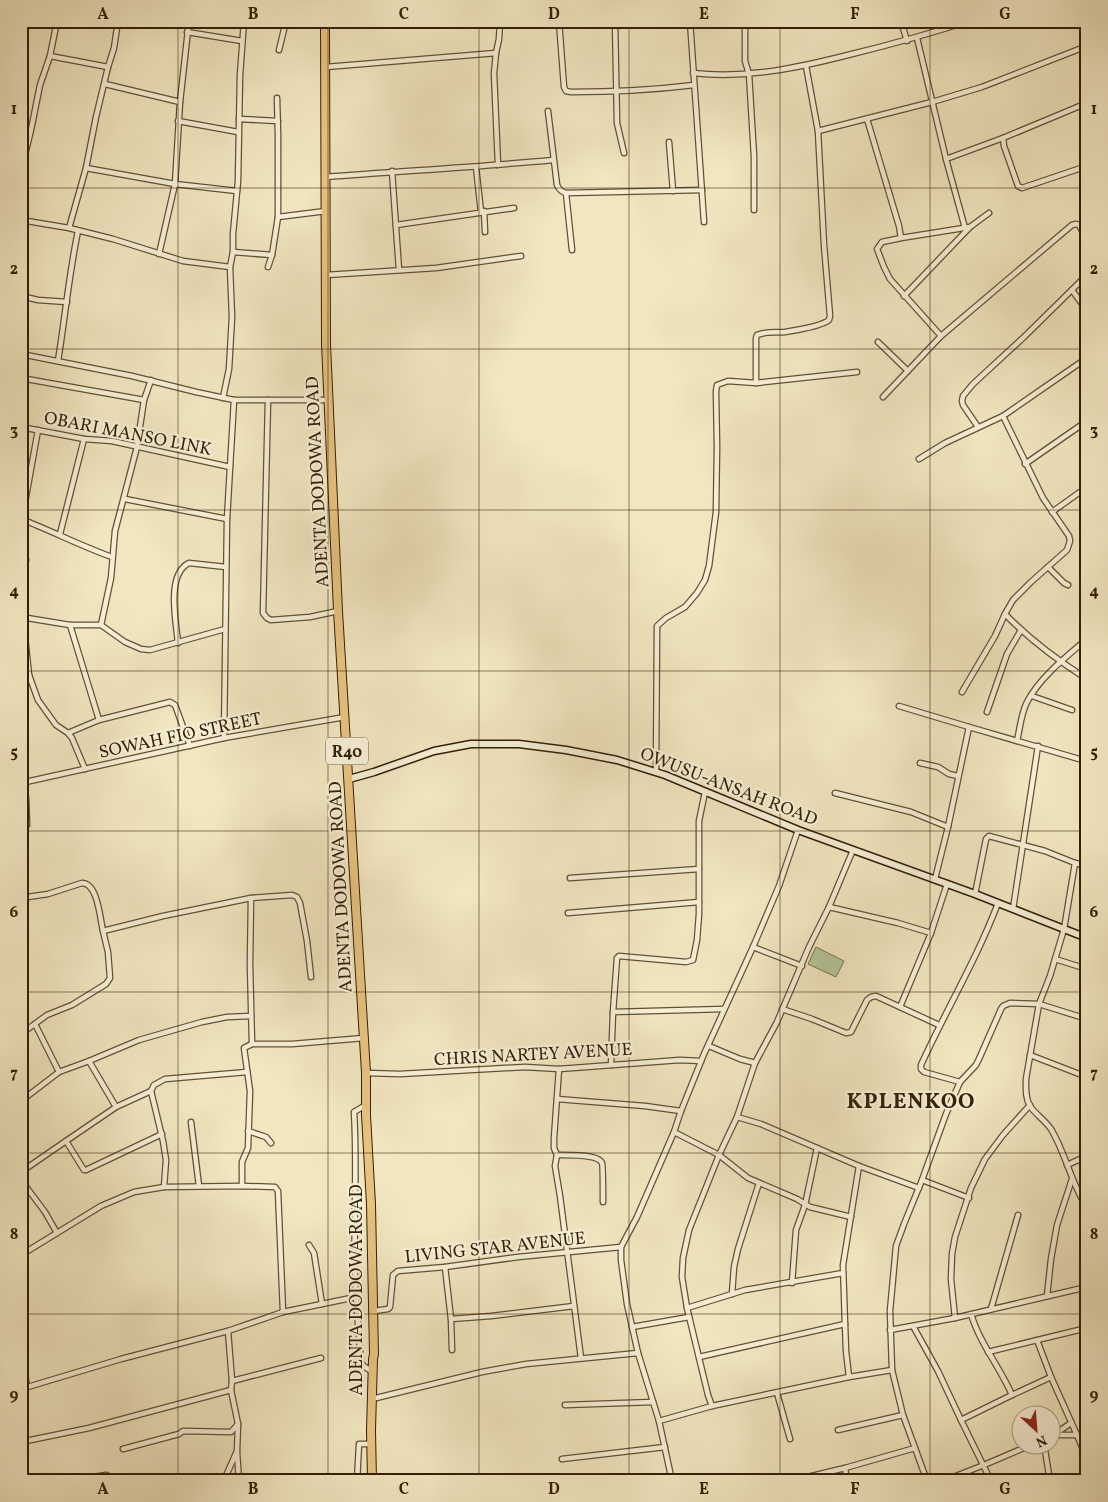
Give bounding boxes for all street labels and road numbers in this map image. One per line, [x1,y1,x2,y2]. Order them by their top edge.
street label: ADENTA DODOWA ROAD [300,376,337,588]
street label: OBARI MANSO LINK [42,406,214,463]
street label: SOWAH FIO STREET [97,707,264,766]
road number: R40 [326,738,368,764]
street label: OWUSU-ANSAH ROAD [636,742,821,833]
street label: ADENTA DODOWA ROAD [323,781,360,993]
street label: CHRIS NARTEY AVENUE [433,1038,633,1073]
street label: ADENTA DODOWA ROAD [345,1184,370,1396]
street label: LIVING STAR AVENUE [403,1227,587,1270]

